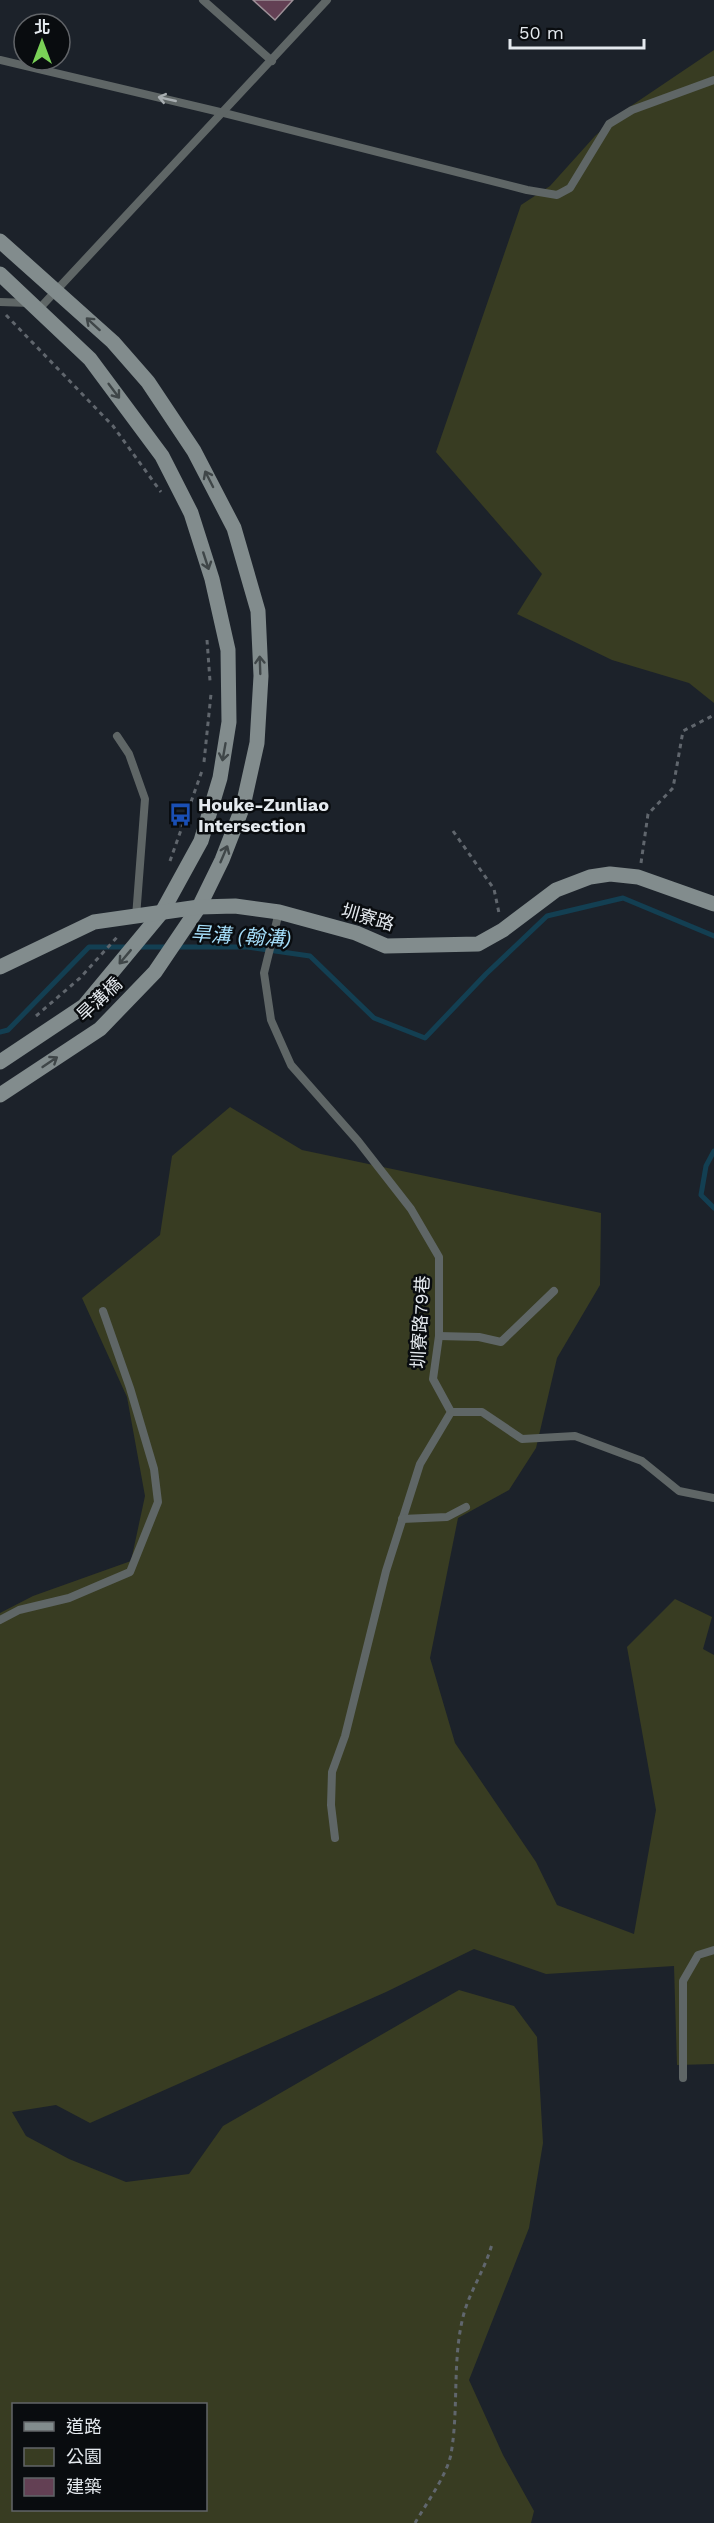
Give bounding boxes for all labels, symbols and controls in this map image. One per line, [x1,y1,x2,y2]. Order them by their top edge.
north arrow [12,12,72,72]
scale bar [510,12,644,50]
text: 北 [34,18,50,37]
text: 50 m [519,22,564,43]
one-way arrow [158,93,177,105]
one-way arrow [86,317,101,331]
one-way arrow [107,383,120,399]
one-way arrow [203,471,214,489]
one-way arrow [202,551,213,570]
one-way arrow [255,655,266,675]
one-way arrow [218,742,229,762]
place label: Houke-Zunliao Intersection [198,794,329,836]
bus stop icon: Houke-Zunliao Intersection [167,801,193,827]
one-way arrow [219,846,230,864]
street label: 圳寮路 [339,899,397,935]
water label: 旱溝 (翰溝) [190,921,292,951]
one-way arrow [118,949,131,965]
street label: 旱溝橋 [72,973,126,1025]
one-way arrow [41,1056,58,1068]
street label: 圳寮路79巷 [407,1275,433,1369]
legend [12,2403,207,2511]
text: 道路 [66,2416,102,2437]
text: 公園 [66,2446,102,2467]
text: 建築 [66,2476,102,2497]

